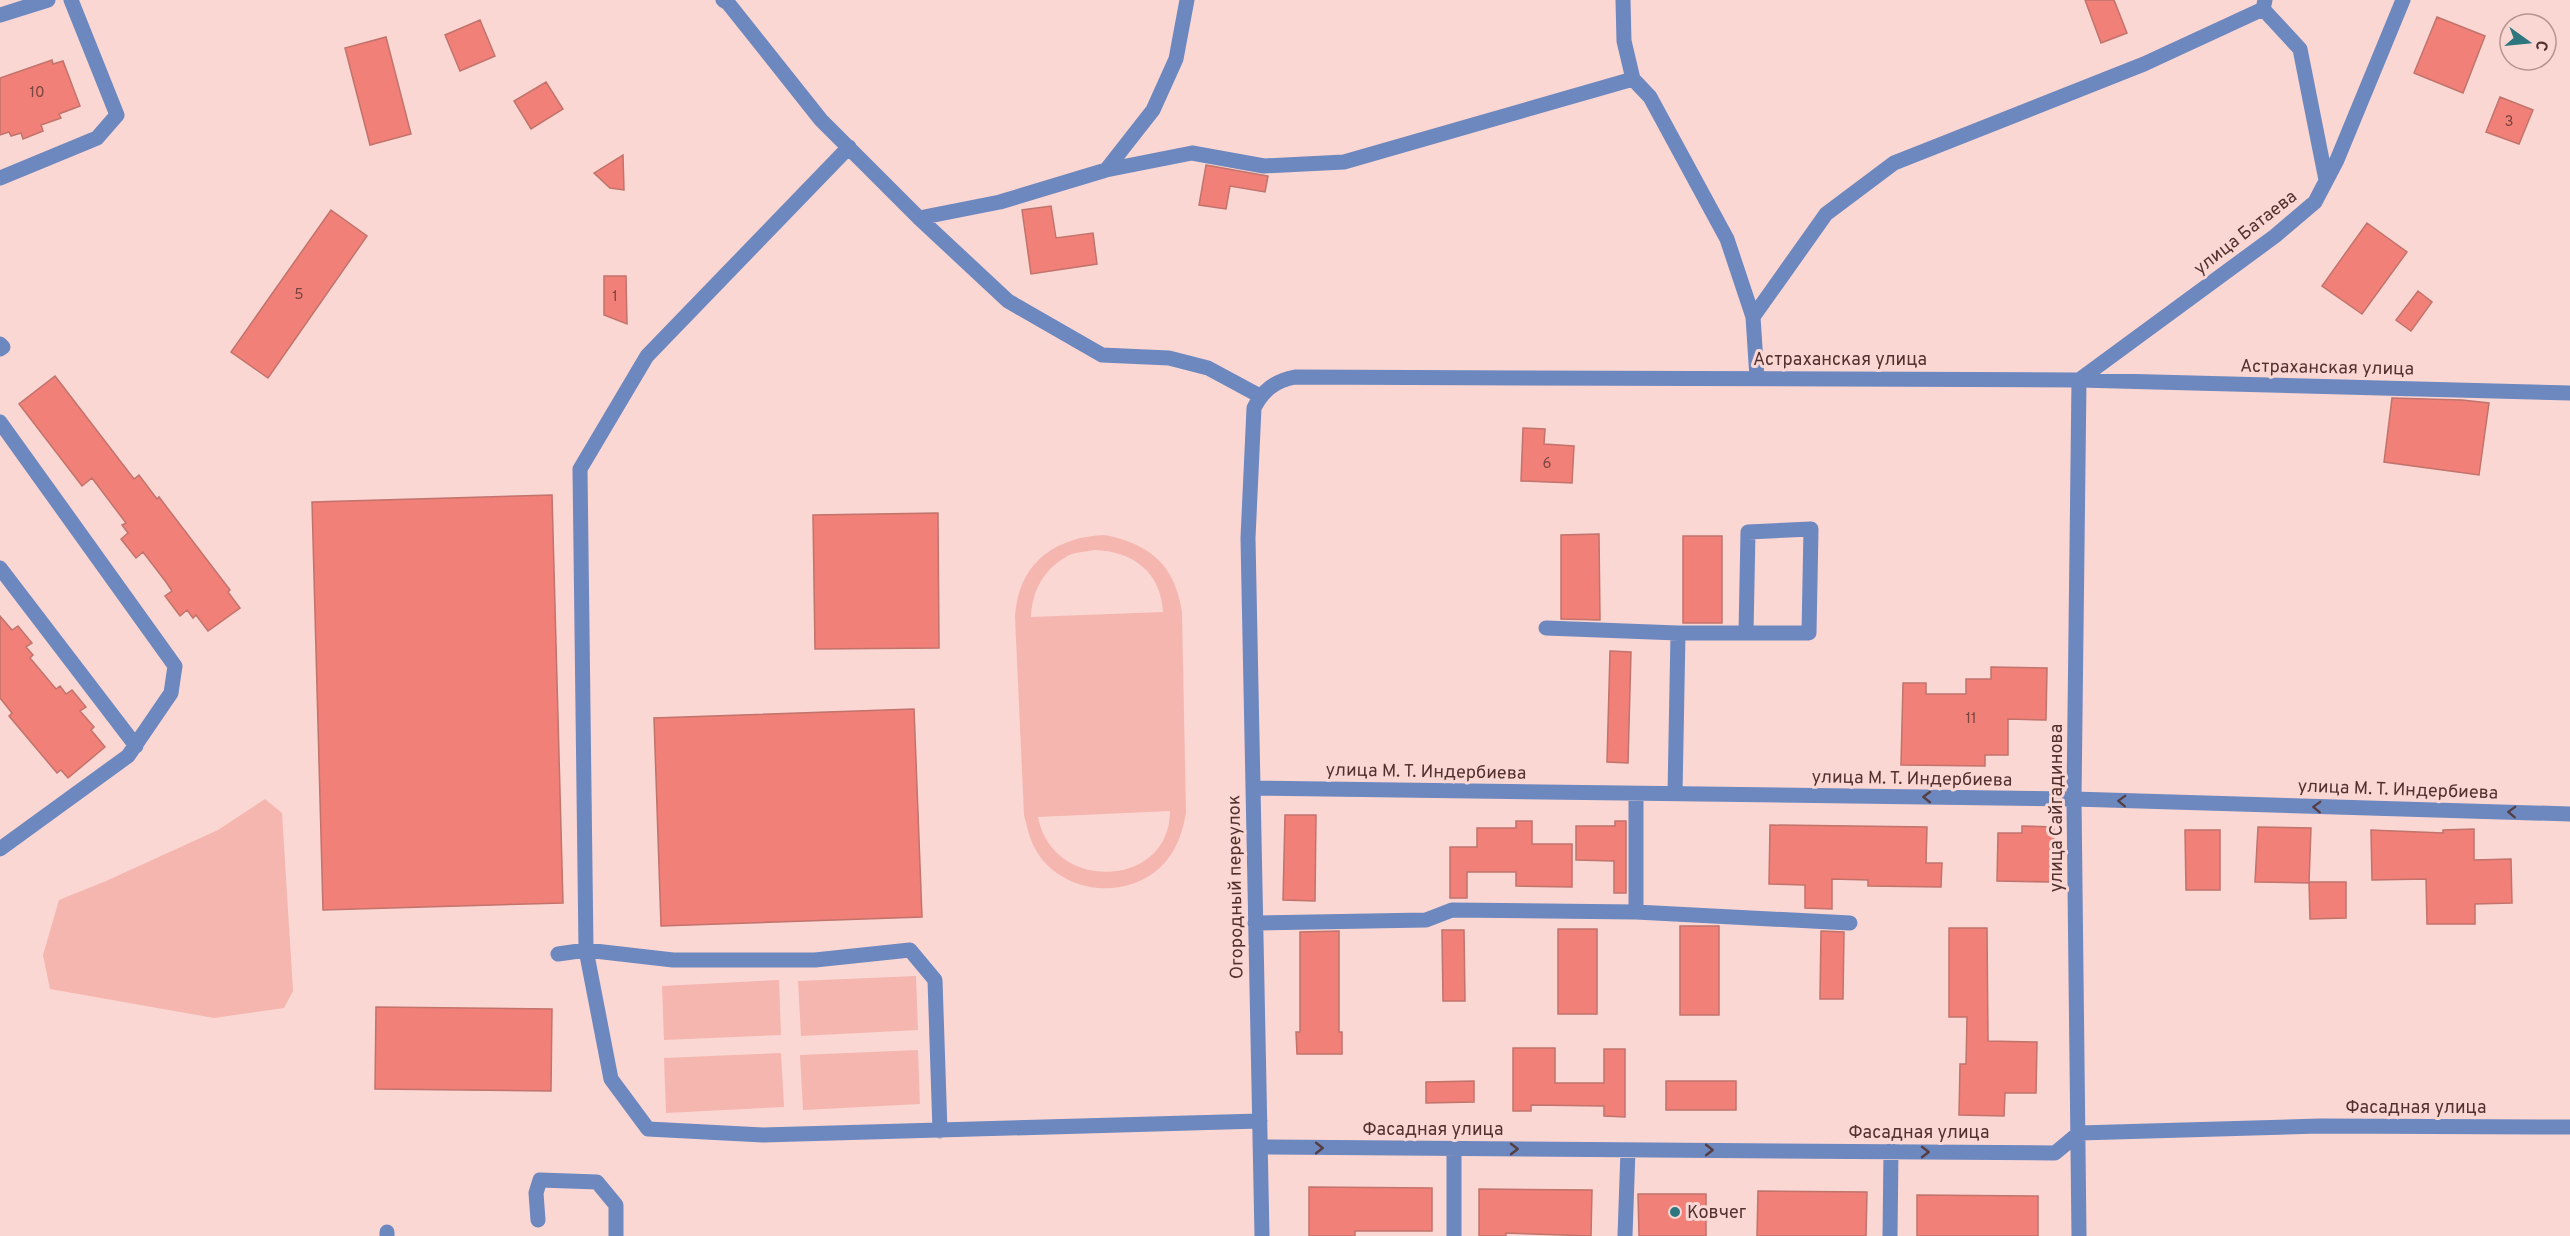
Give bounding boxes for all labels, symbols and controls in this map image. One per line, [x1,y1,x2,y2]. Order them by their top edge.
north arrow [2498,12,2558,72]
text: С [2530,38,2552,53]
house number: 10 [29,84,45,103]
house number: 3 [2504,113,2514,132]
street label: улица Батаева [2190,186,2302,281]
house number: 5 [294,286,304,305]
house number: 1 [612,288,618,307]
street label: Астраханская улица [1753,349,1927,372]
street label: Астраханская улица [2240,355,2414,382]
house number: 6 [1543,455,1552,474]
house number: 11 [1965,710,1977,729]
street label: улица Сайгадинова [2046,724,2069,892]
street label: улица М. Т. Индербиева [1325,759,1527,786]
street label: улица М. Т. Индербиева [1811,766,2013,793]
street label: улица М. Т. Индербиева [2297,776,2499,805]
one-way arrow [1922,791,1931,804]
one-way arrow [2117,794,2126,807]
street label: Огородный переулок [1223,795,1250,979]
one-way arrow [2312,800,2321,813]
one-way arrow [2507,806,2516,819]
street label: Фасадная улица [2346,1097,2486,1120]
street label: Фасадная улица [1363,1119,1503,1142]
street label: Фасадная улица [1849,1122,1989,1145]
one-way arrow [1314,1142,1323,1154]
one-way arrow [1509,1143,1518,1155]
one-way arrow [1704,1144,1713,1156]
one-way arrow [1920,1146,1929,1158]
place label: Ковчег [1687,1202,1747,1225]
marker: Ковчег [1668,1205,1682,1219]

